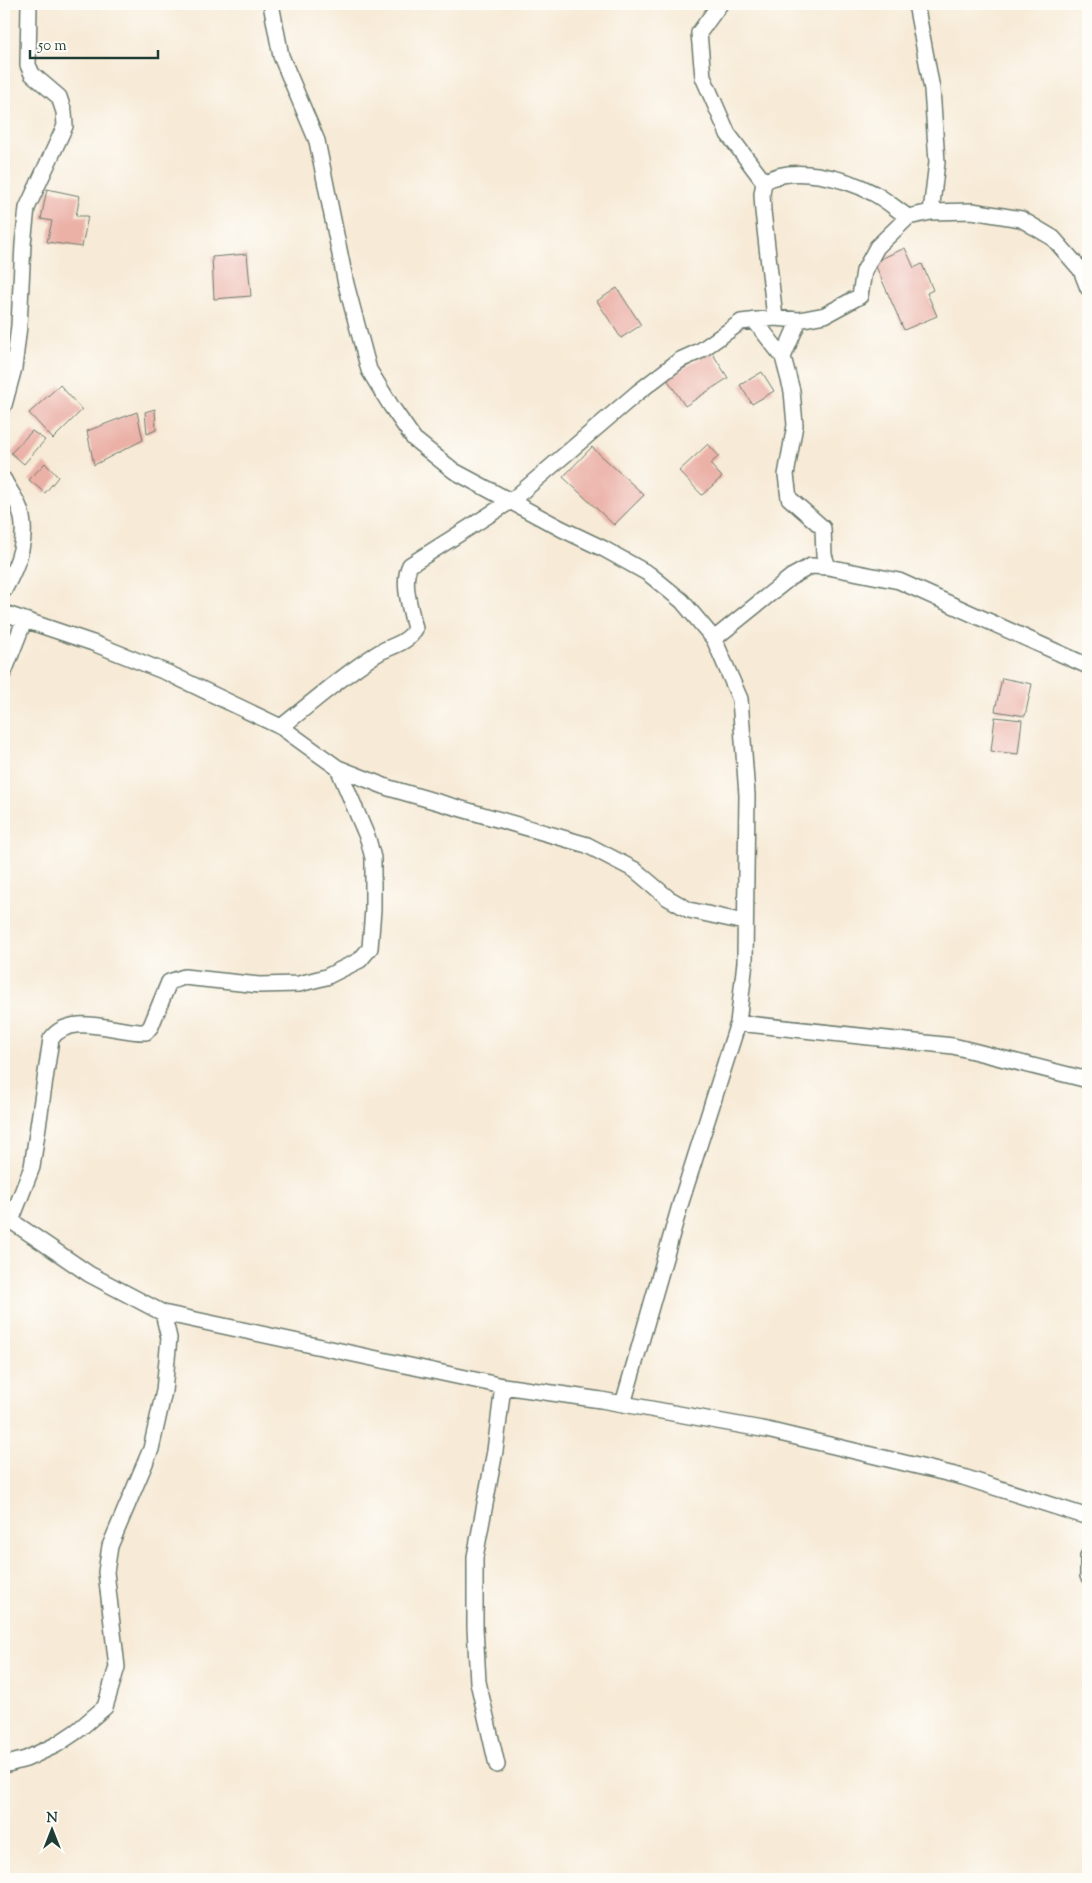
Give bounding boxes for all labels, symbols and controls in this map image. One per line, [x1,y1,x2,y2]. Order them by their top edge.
scale bar [30,28,158,60]
text: 50 m [37,36,67,57]
north arrow [28,1806,78,1856]
text: N [46,1809,58,1829]

